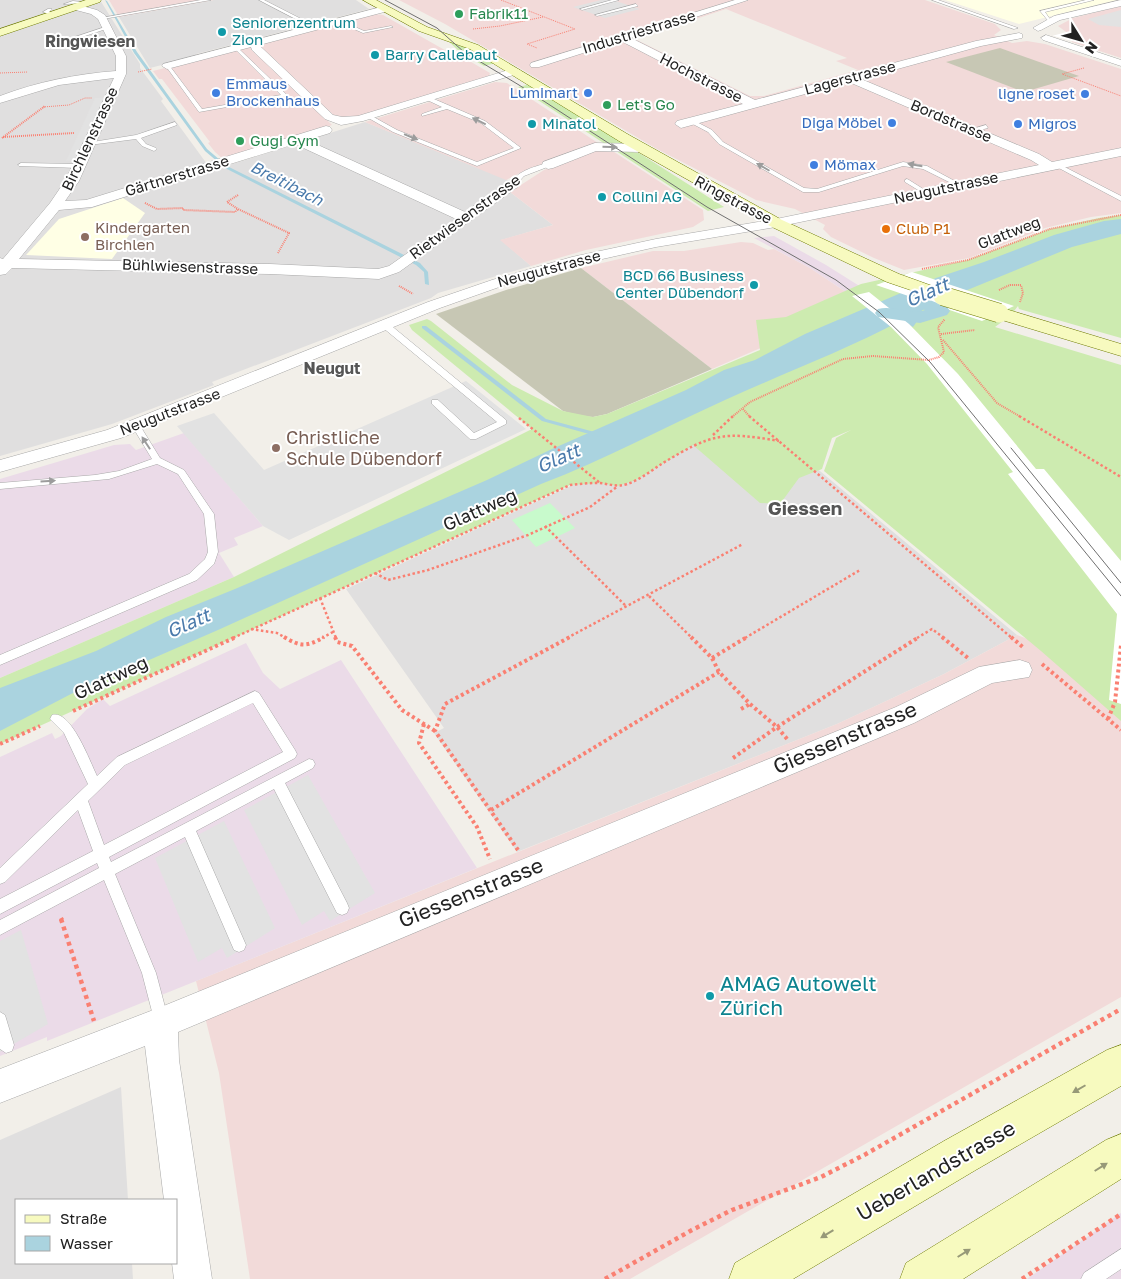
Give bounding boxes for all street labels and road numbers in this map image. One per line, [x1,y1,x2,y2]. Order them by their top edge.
street label: Industriestrasse [580,5,698,57]
street label: Hochstrasse [657,49,746,106]
street label: Lagerstrasse [802,56,898,98]
street label: Birchlenstrasse [57,84,121,193]
street label: Bordstrasse [908,95,995,145]
street label: Gärtnerstrasse [123,151,231,199]
street label: Neugutstrasse [892,167,1000,207]
street label: Rietwiesenstrasse [406,170,524,262]
street label: Ringstrasse [692,171,776,227]
street label: Glattweg [975,212,1043,252]
street label: Neugutstrasse [495,246,603,290]
street label: Bühlwiesenstrasse [122,255,259,277]
street label: Neugutstrasse [117,384,223,438]
street label: Glattweg [439,483,520,535]
street label: Glattweg [70,650,151,704]
street label: Giessenstrasse [769,695,920,779]
street label: Giessenstrasse [394,851,547,933]
street label: Ueberlandstrasse [851,1114,1020,1226]

